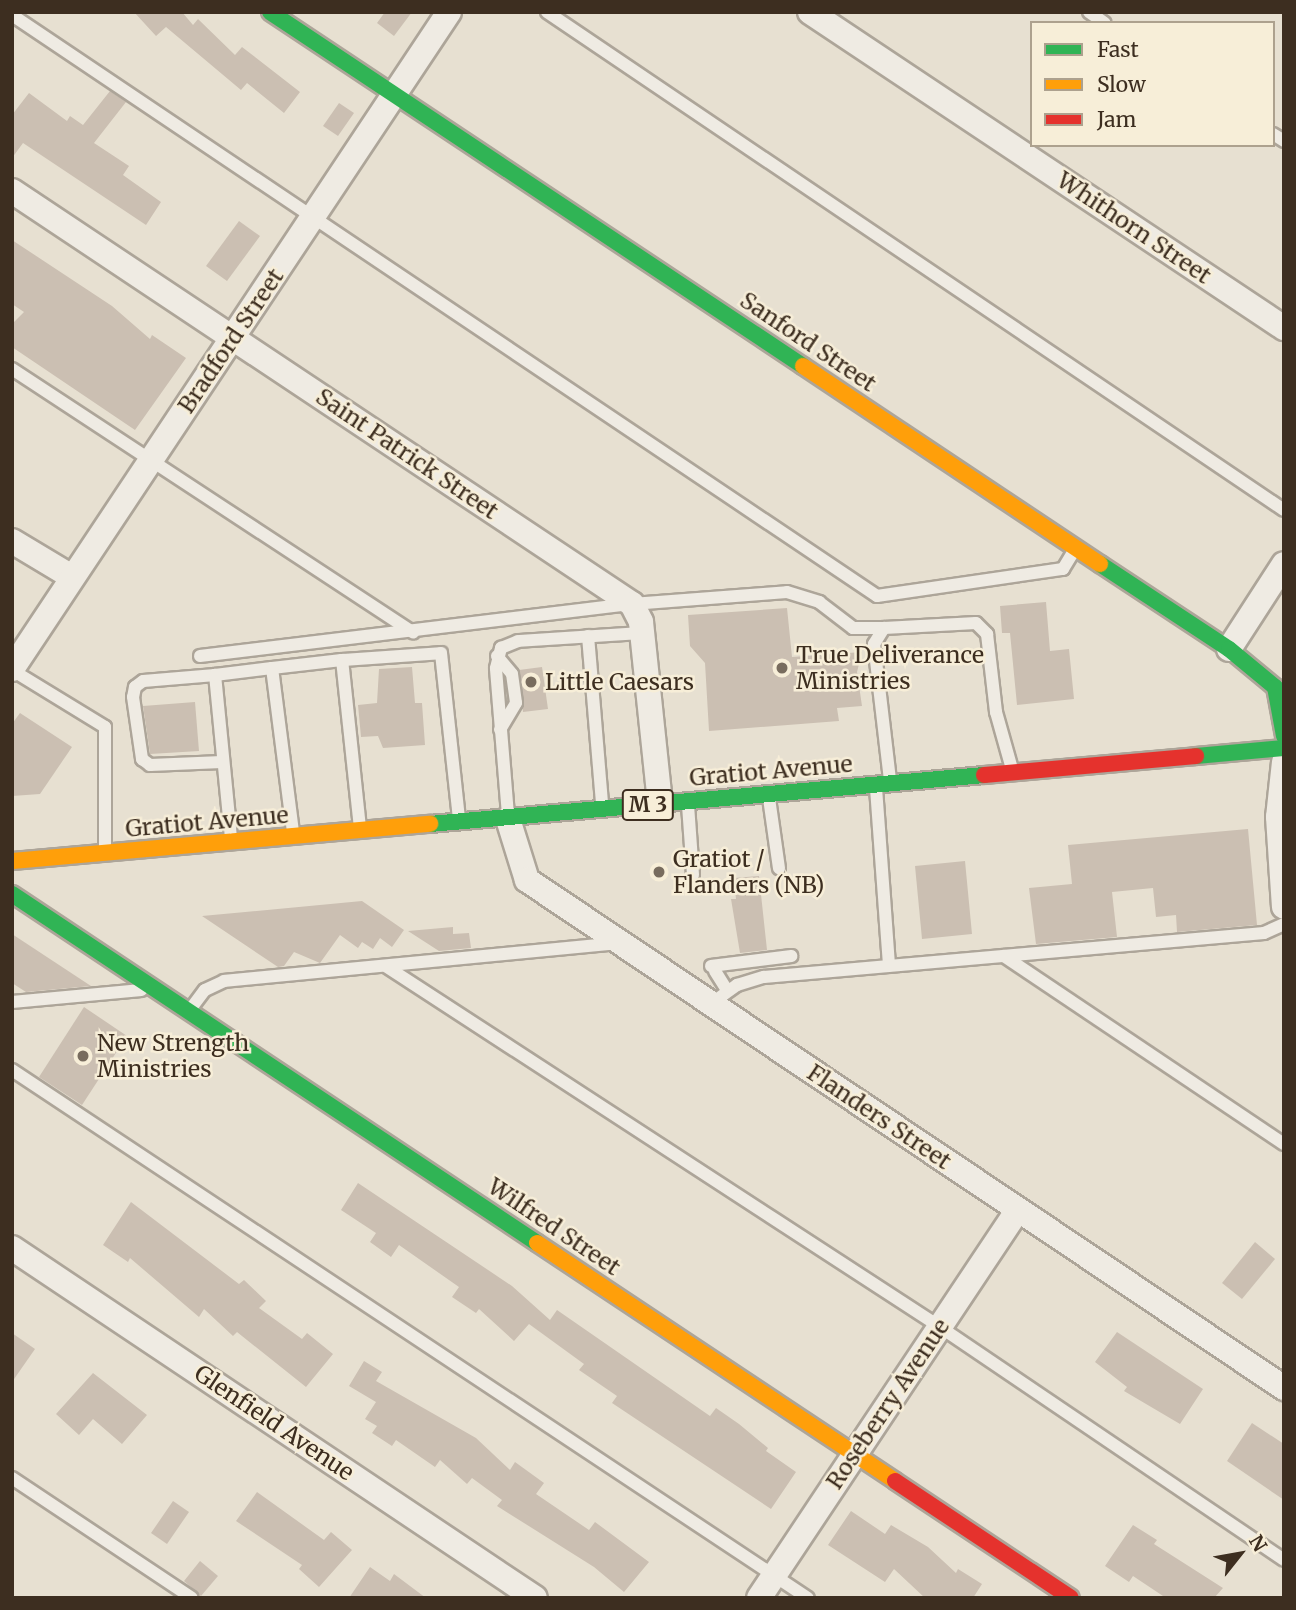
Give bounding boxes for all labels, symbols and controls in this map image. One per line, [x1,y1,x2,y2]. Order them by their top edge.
legend [1030,21,1275,147]
text: Fast [1097,36,1139,63]
text: Slow [1097,71,1146,98]
text: Jam [1097,106,1136,133]
street label: Whithorn Street [1052,166,1216,290]
street label: Bradford Street [173,264,289,418]
street label: Sanford Street [735,286,881,398]
street label: Saint Patrick Street [311,383,503,525]
place label: True Deliverance Ministries [796,641,984,695]
marker: True Deliverance Ministries [774,660,790,676]
place label: Little Caesars [545,668,694,696]
marker: Little Caesars [523,674,539,690]
street label: Gratiot Avenue [688,750,854,792]
road number: M 3 [622,788,674,822]
street label: Gratiot Avenue [124,801,290,843]
place label: Gratiot / Flanders (NB) [673,845,824,899]
marker: Gratiot / Flanders (NB) [651,864,667,880]
place label: New Strength Ministries [97,1029,249,1083]
marker: New Strength Ministries [75,1048,91,1064]
street label: Flanders Street [802,1059,956,1175]
street label: Wilfred Street [483,1173,625,1281]
street label: Roseberry Avenue [821,1314,955,1494]
street label: Glenfield Avenue [189,1359,359,1487]
north arrow [1205,1519,1275,1589]
text: N [1244,1531,1272,1556]

